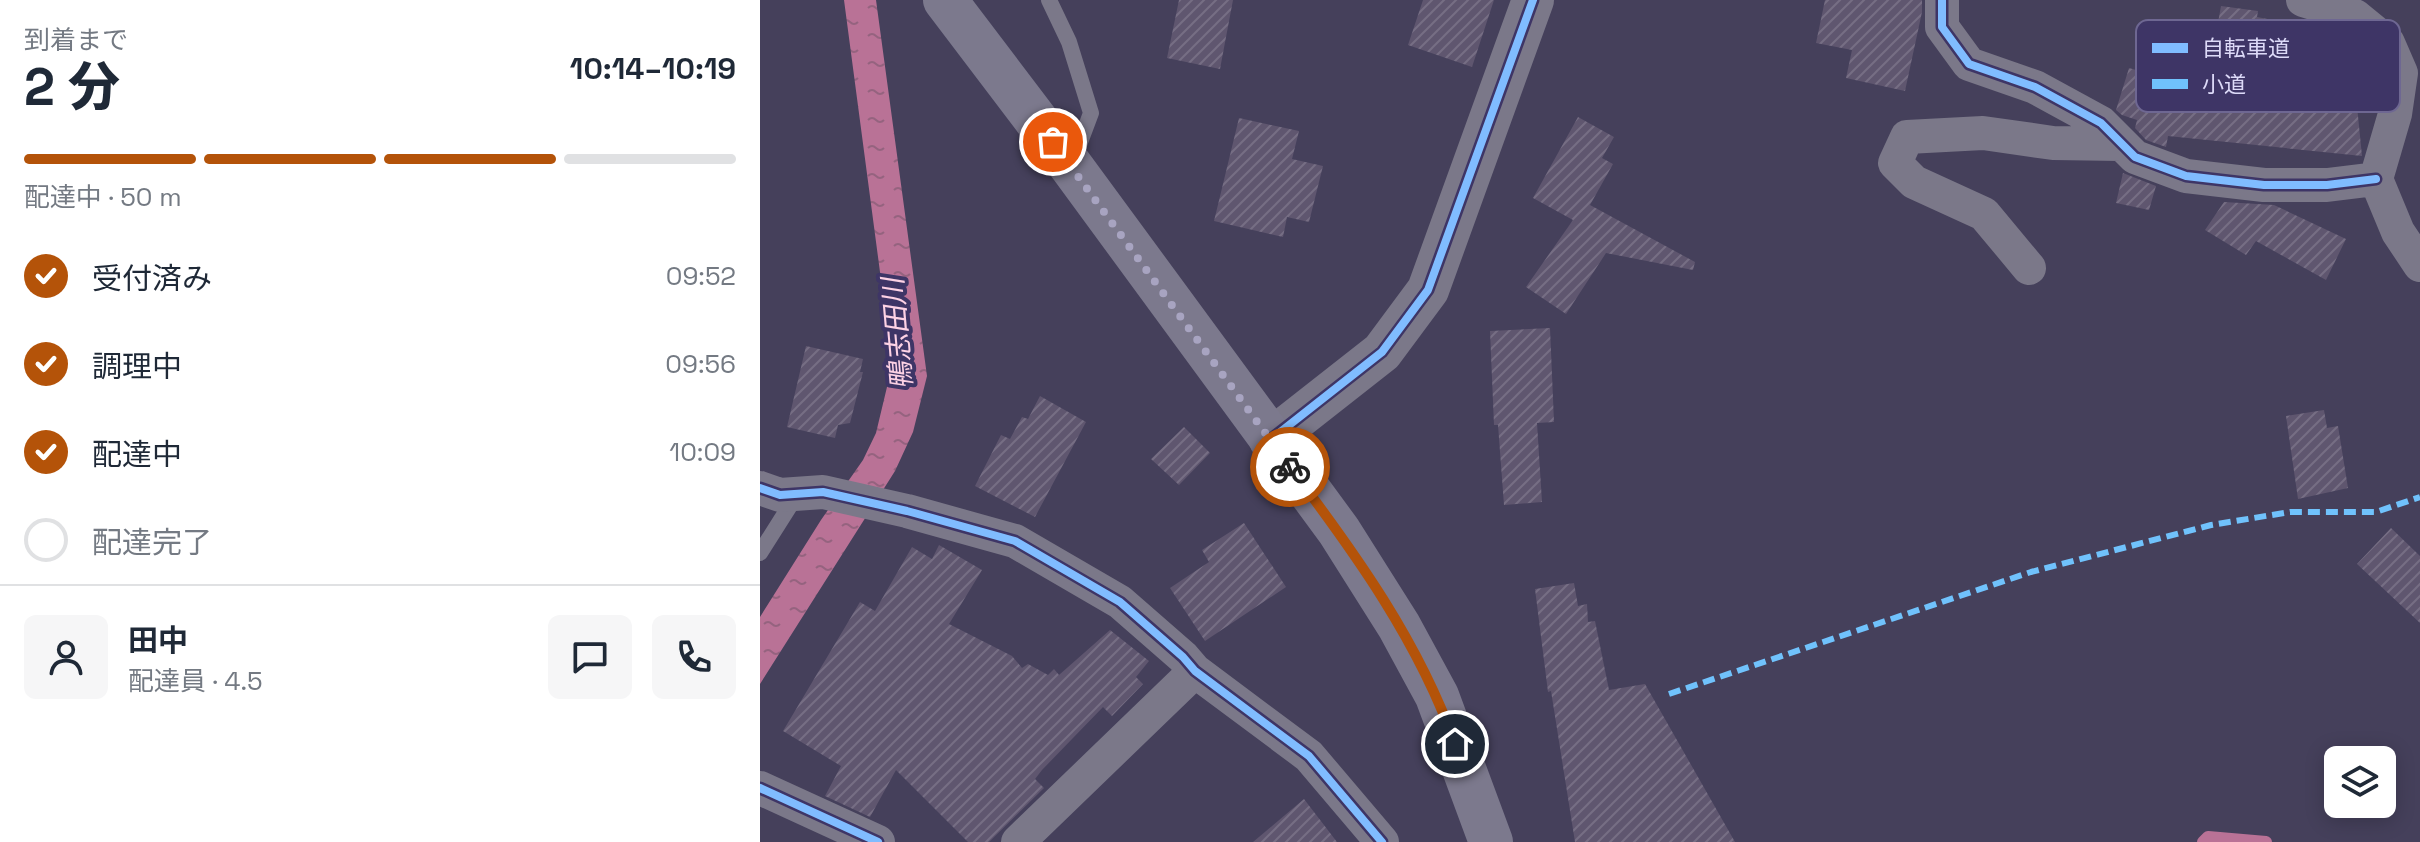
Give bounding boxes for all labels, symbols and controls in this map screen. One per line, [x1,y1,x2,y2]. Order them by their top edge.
legend [2136,20,2400,112]
text: 到着まで [24,23,128,57]
text: 自転車道 [2202,34,2290,62]
text: 10:14–10:19 [570,49,736,88]
text: 2 分 [24,54,120,120]
text: 小道 [2202,70,2246,98]
pin [1019,108,1087,176]
icon: bag [1031,120,1075,164]
text: 配達中 · 50 m [24,180,182,214]
icon: check [24,254,68,298]
text: 受付済み [92,259,212,298]
text: 09:52 [666,259,736,293]
water label: 鴨志田川 [874,274,920,391]
icon: check [24,342,68,386]
text: 調理中 [92,347,182,386]
text: 09:56 [665,347,736,381]
courier [1250,427,1330,507]
icon: check [24,430,68,474]
text: 配達中 [92,435,182,474]
text: 10:09 [669,435,736,469]
icon: bike [1268,445,1312,489]
text: 配達完了 [92,523,212,562]
button: person [24,615,108,699]
button: chat [548,615,632,699]
button: phone [652,615,736,699]
text: 田中 [128,621,188,660]
text: 配達員 · 4.5 [128,664,263,698]
pin [1421,710,1489,778]
icon: home [1433,722,1477,766]
map controls [2324,746,2396,818]
button: layers [2324,746,2396,818]

